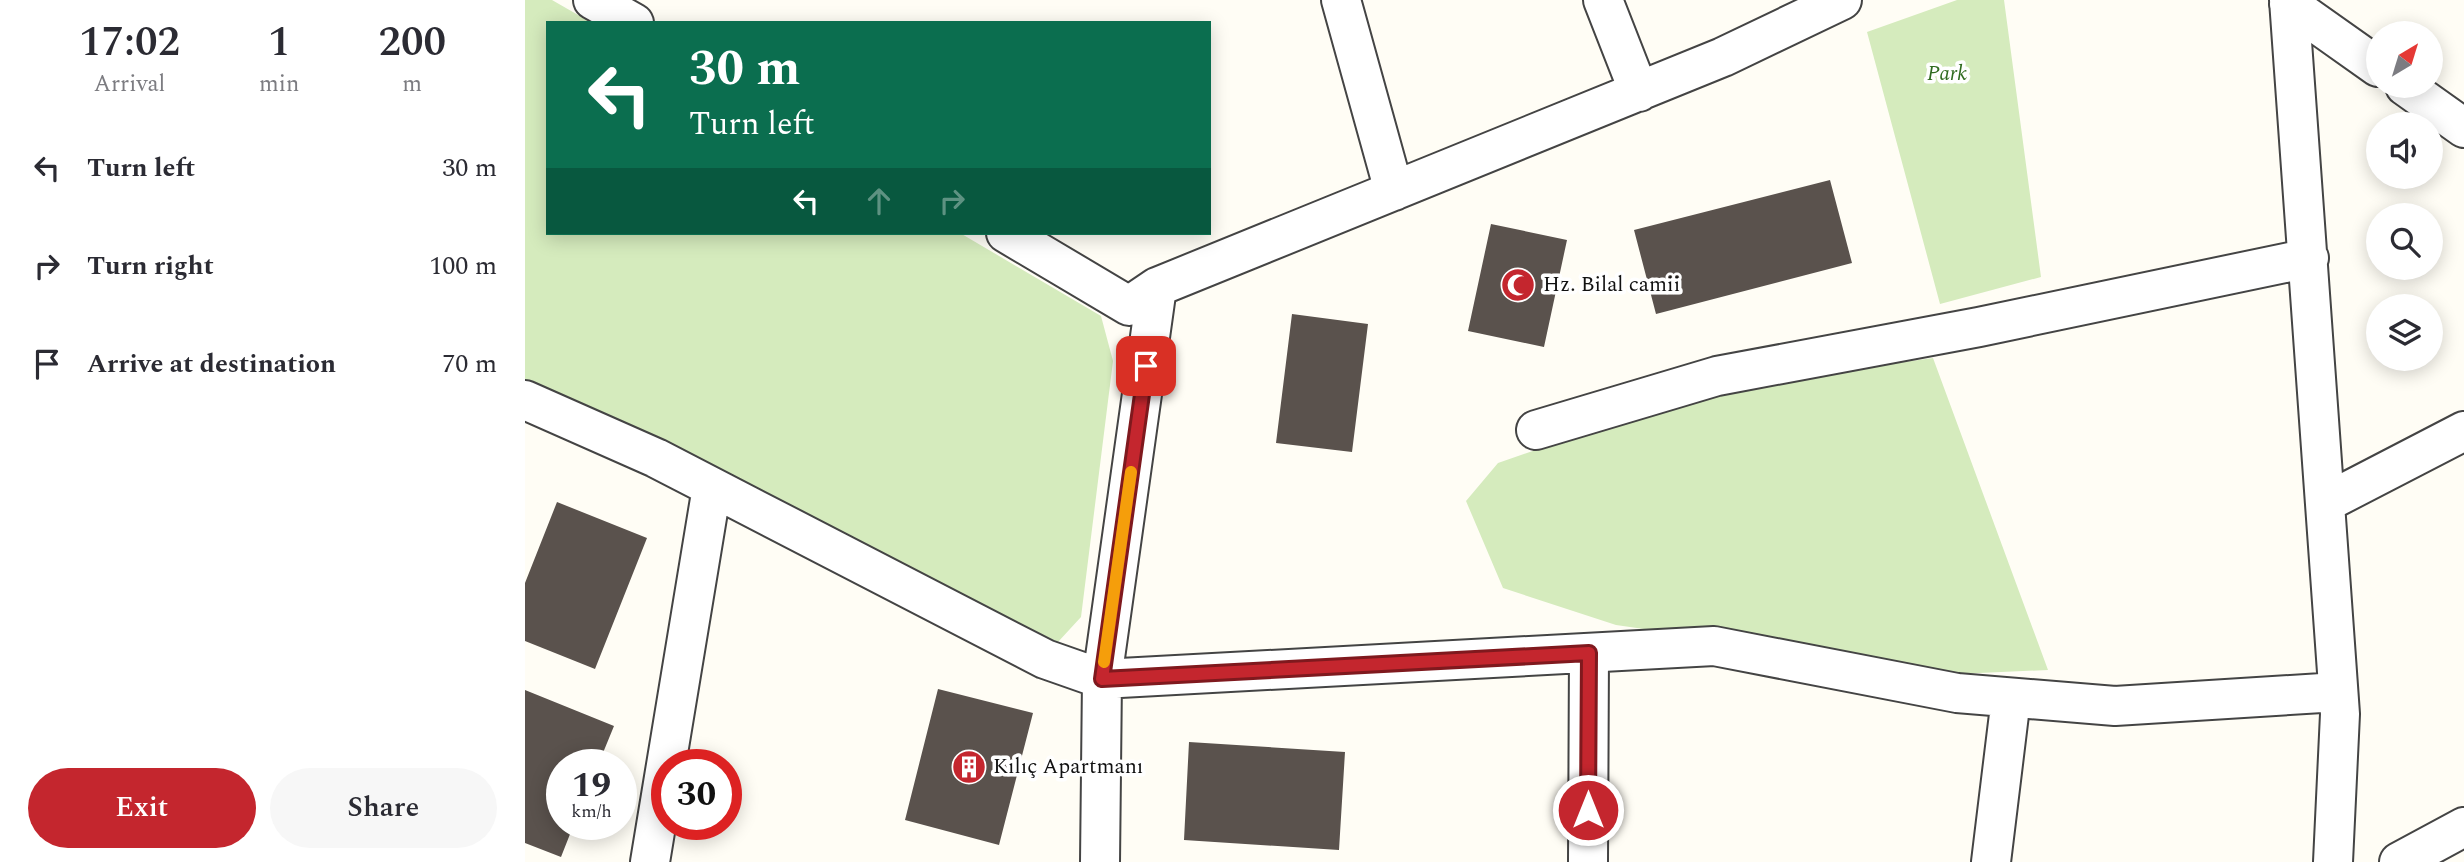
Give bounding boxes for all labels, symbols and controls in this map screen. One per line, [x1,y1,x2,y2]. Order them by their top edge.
text: 17:02 [79,11,180,74]
text: 1 [268,11,290,74]
text: 200 [378,11,446,74]
north arrow [2366,21,2443,98]
map controls [2366,21,2443,371]
text: 30 m [689,32,800,107]
icon: left [574,49,665,140]
park label: Park [1927,58,1967,90]
text: Arrival [94,67,165,102]
text: min [259,67,299,102]
text: m [402,67,422,102]
text: Turn left [689,100,815,149]
button: sound [2366,112,2443,189]
text: Turn left [87,148,195,188]
text: 30 m [442,148,497,188]
icon: left [28,149,66,187]
icon: left [787,182,825,220]
icon: ahead [860,182,898,220]
icon: right [933,182,971,220]
button: search [2366,203,2443,280]
text: Turn right [87,246,214,286]
text: 100 m [429,246,497,286]
icon: right [28,247,66,285]
mosque icon: Hz. Bilal camii [1499,266,1537,304]
place label: Hz. Bilal camii [1543,269,1680,301]
button: layers [2366,294,2443,371]
pin [1116,336,1176,396]
text: Arrive at destination [87,344,336,384]
text: 70 m [442,344,497,384]
icon: arrive [28,345,66,383]
icon: arrive [1127,347,1165,385]
building icon: Kılıç Apartmanı [950,748,988,786]
speed limit sign: 30 [651,749,742,840]
place label: Kılıç Apartmanı [993,751,1143,783]
text: 19 [572,759,611,812]
button: Exit [28,768,256,848]
button: Share [270,768,497,848]
position arrow [1551,773,1625,847]
text: km/h [571,798,612,825]

